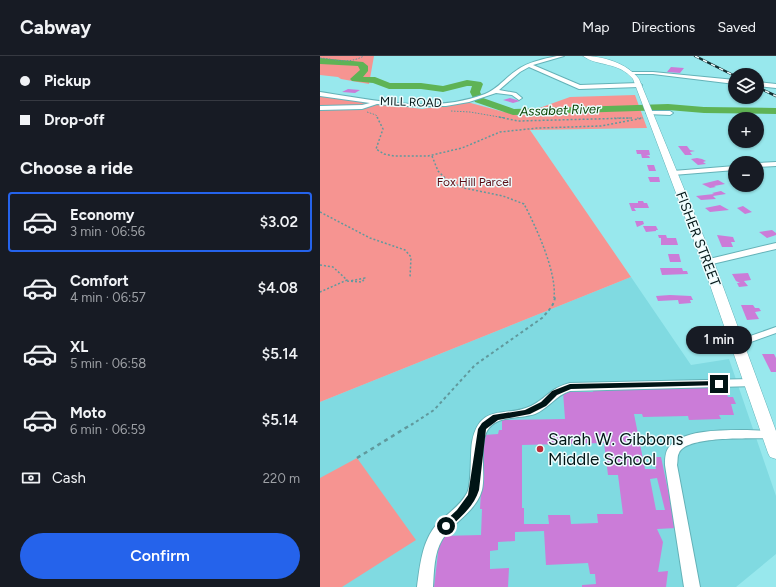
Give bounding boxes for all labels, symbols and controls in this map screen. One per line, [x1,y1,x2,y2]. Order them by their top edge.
text: Cabway [20,16,91,39]
text: Map [582,19,610,36]
text: Directions [632,19,695,36]
text: Saved [717,19,756,36]
map controls [728,68,764,192]
button: layers [728,68,764,104]
text: Pickup [44,72,91,90]
street label: MILL ROAD [380,94,442,110]
water label: Assabet River [518,101,601,119]
text: Drop-off [44,111,105,129]
button: + [728,112,764,148]
button: − [728,156,764,192]
text: Choose a ride [20,157,133,179]
park label: Fox Hill Parcel [437,175,511,189]
street label: FISHER STREET [672,189,724,289]
icon: car [22,204,58,240]
text: Economy [70,206,135,224]
text: $3.02 [260,213,298,231]
text: 3 min · 06:56 [70,224,145,239]
icon: car [22,270,58,306]
text: Comfort [70,272,129,290]
text: $4.08 [258,279,298,297]
text: 4 min · 06:57 [70,290,146,305]
callout: 1 min [686,326,752,354]
text: 1 min [704,332,734,347]
icon: car [22,336,58,372]
text: XL [70,338,88,356]
text: $5.14 [262,345,298,363]
text: 5 min · 06:58 [70,356,146,371]
route end [710,375,728,393]
icon: car [22,402,58,438]
text: Moto [70,404,106,422]
text: $5.14 [262,411,298,429]
text: 6 min · 06:59 [70,422,145,437]
place label: Sarah W. Gibbons Middle School [548,429,683,469]
marker: Sarah W. Gibbons Middle School [535,444,545,454]
icon: cash [20,467,42,489]
text: Cash [52,469,86,487]
text: 220 m [263,471,300,486]
route start [437,517,455,535]
button: Confirm [20,533,300,579]

